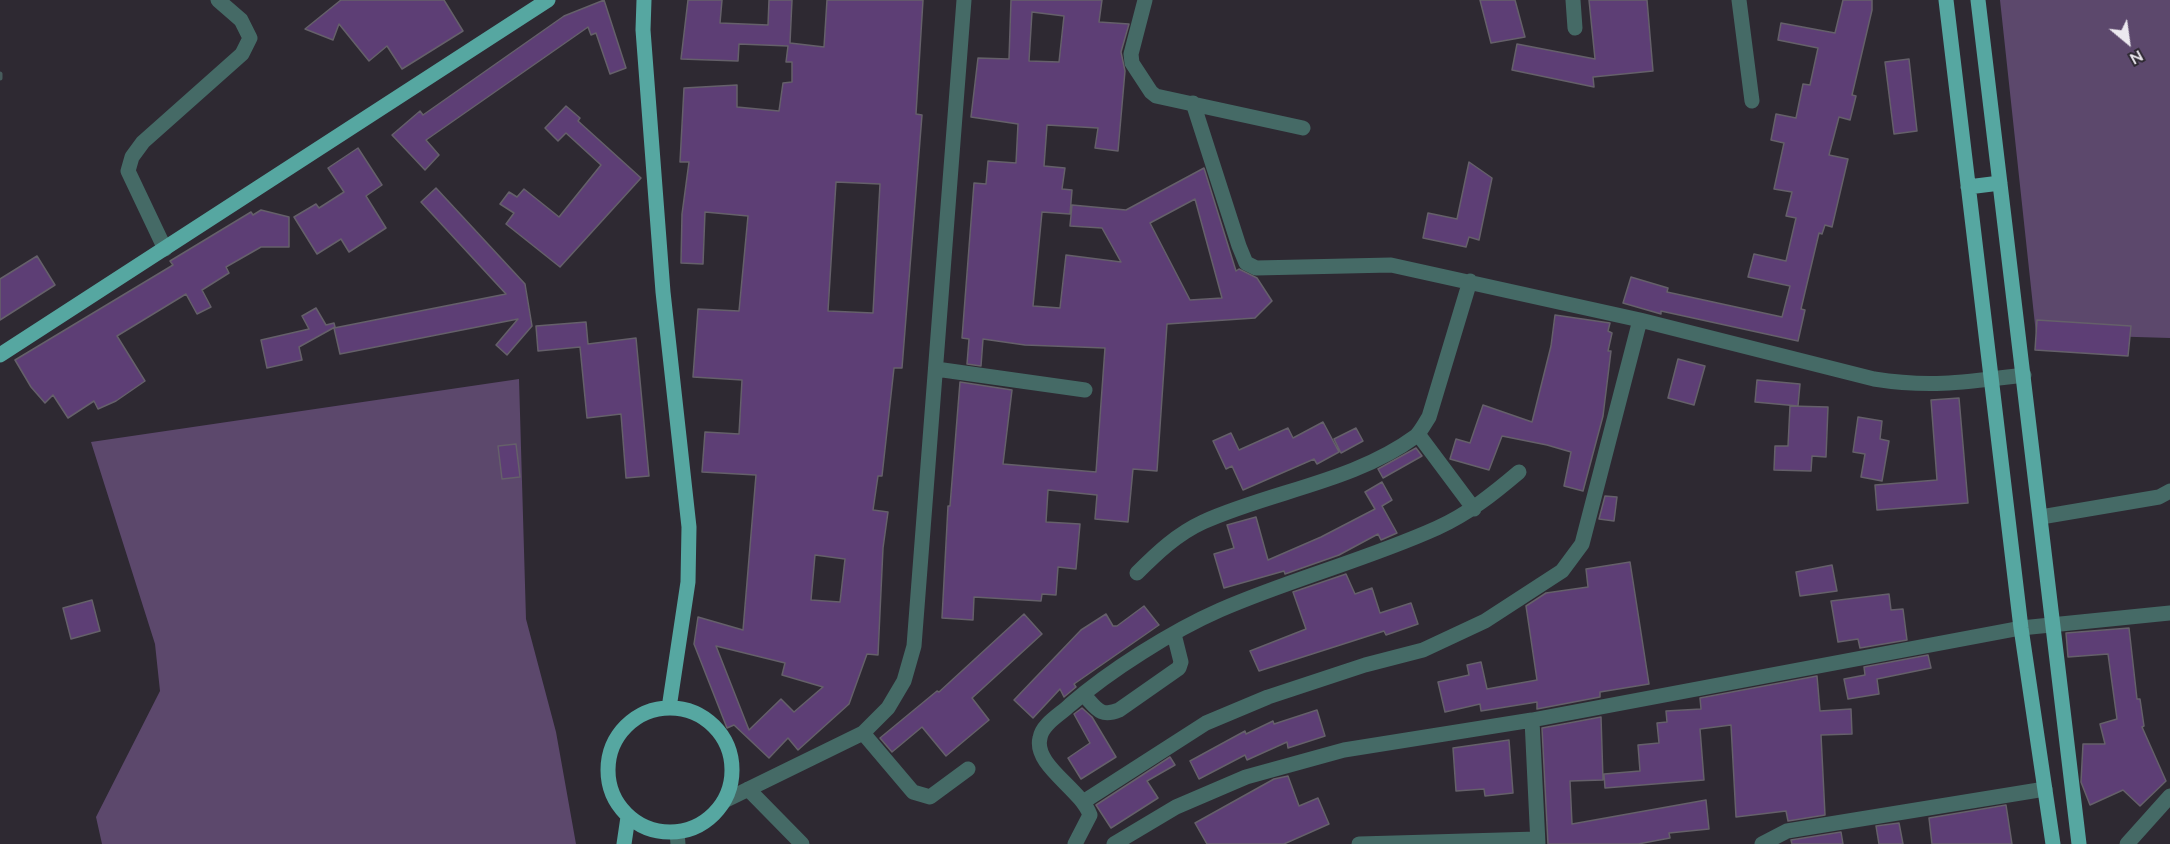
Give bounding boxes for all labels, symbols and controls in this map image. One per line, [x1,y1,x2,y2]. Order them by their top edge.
north arrow [2098,12,2158,72]
text: N [2127,46,2147,69]

